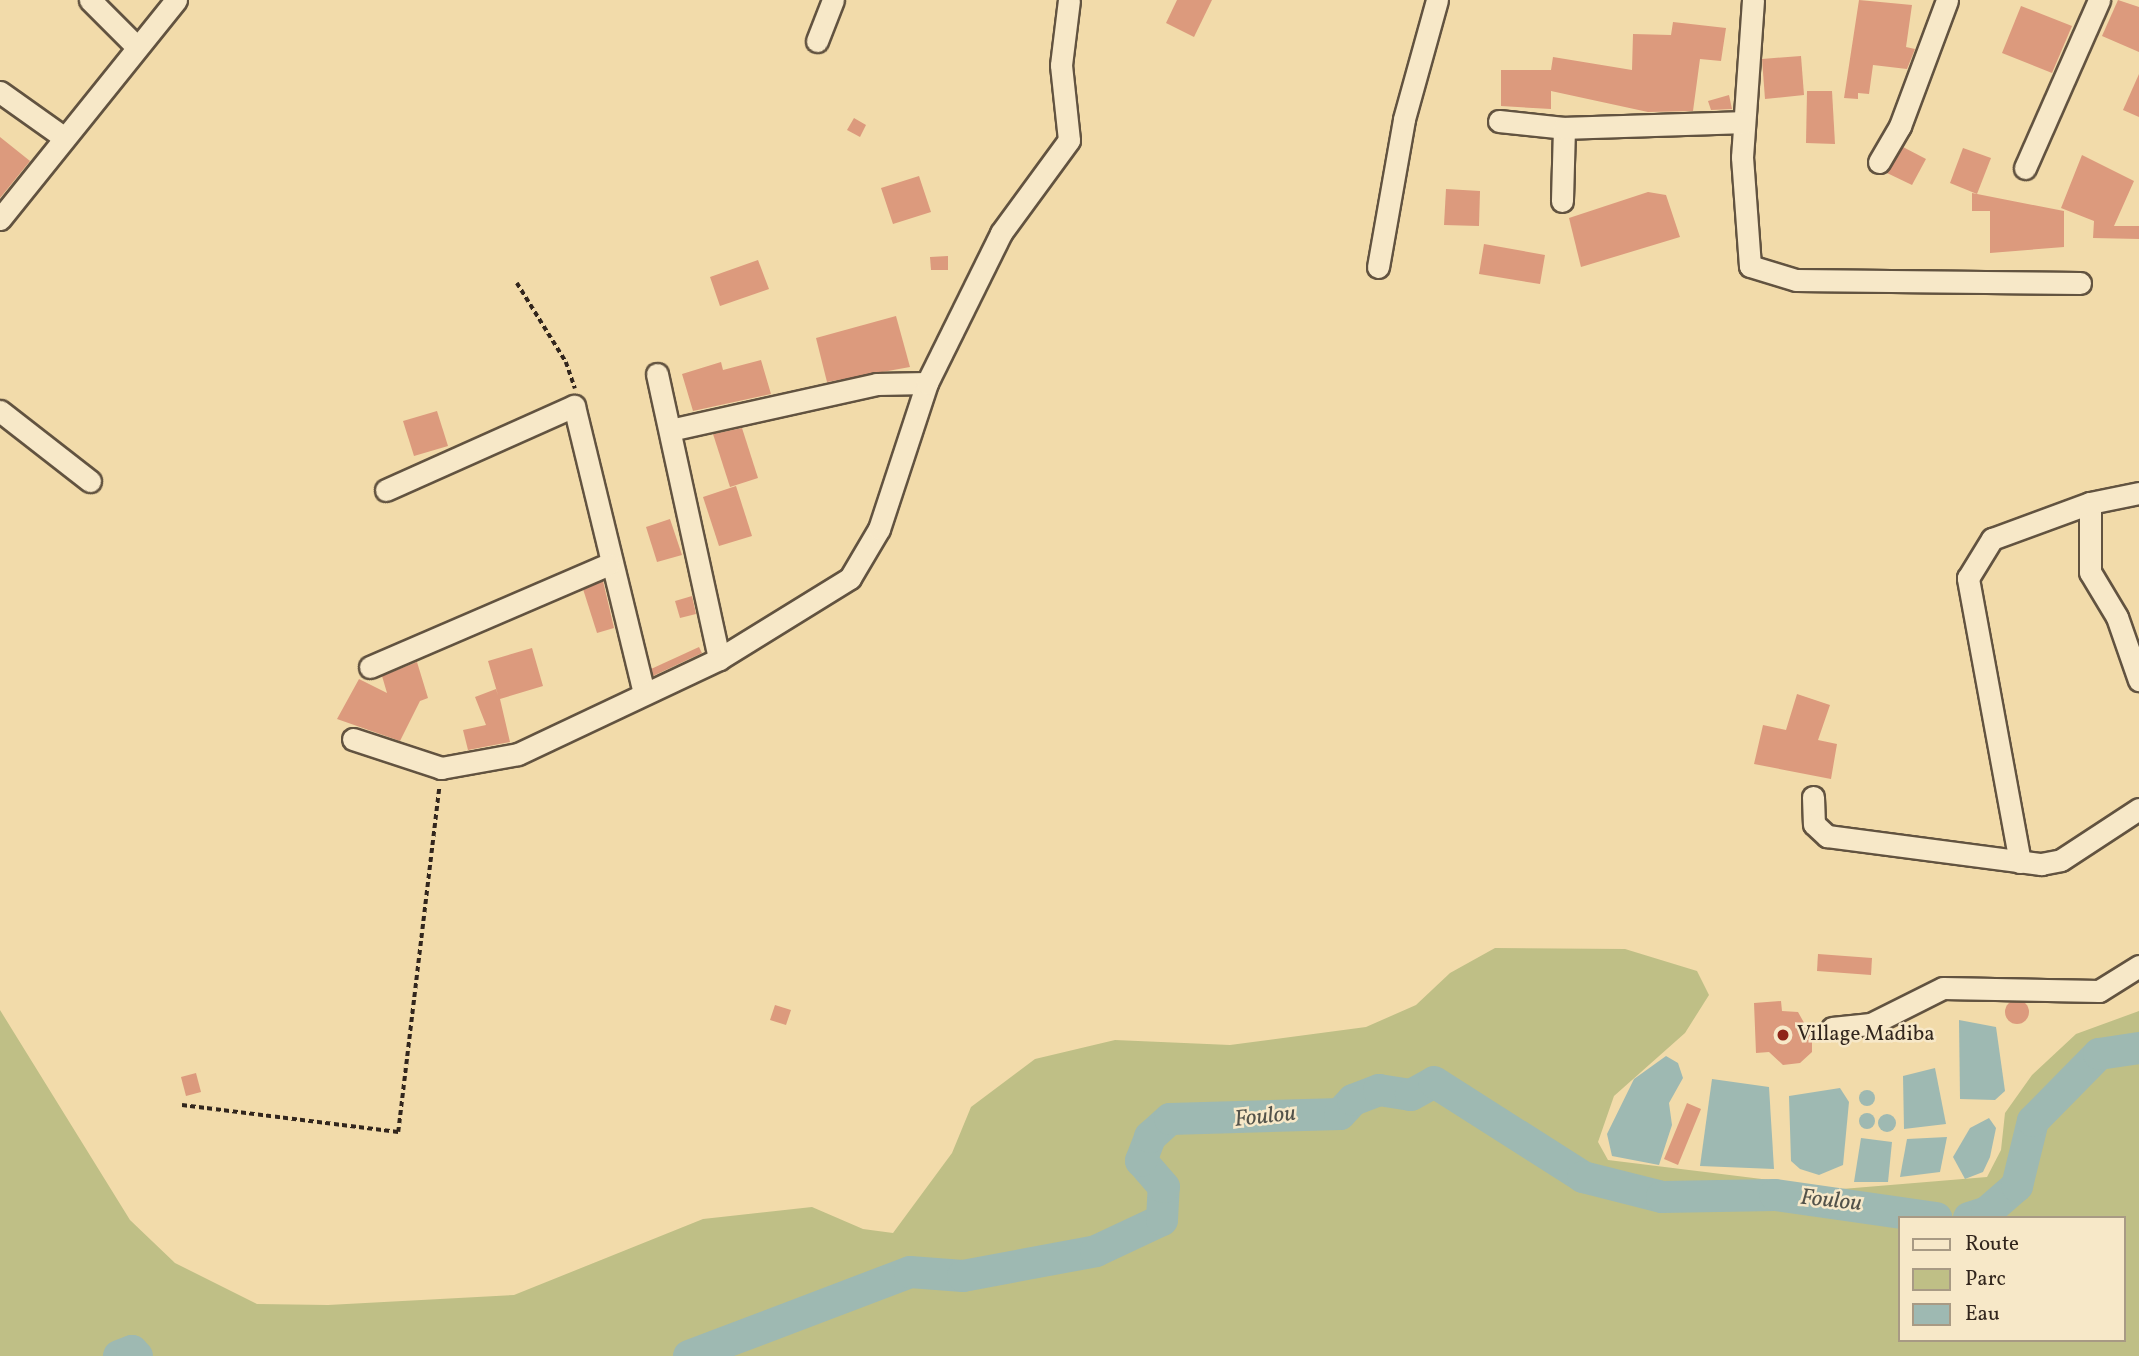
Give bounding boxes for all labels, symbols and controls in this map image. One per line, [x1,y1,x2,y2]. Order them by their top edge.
place label: Village Madiba [1797,1022,1935,1048]
marker: Village Madiba [1775,1027,1791,1043]
water label: Foulou [1233,1100,1297,1134]
water label: Foulou [1799,1184,1863,1218]
legend [1898,1216,2125,1342]
text: Route [1965,1230,2019,1259]
text: Parc [1965,1265,2006,1294]
text: Eau [1965,1300,2000,1329]

